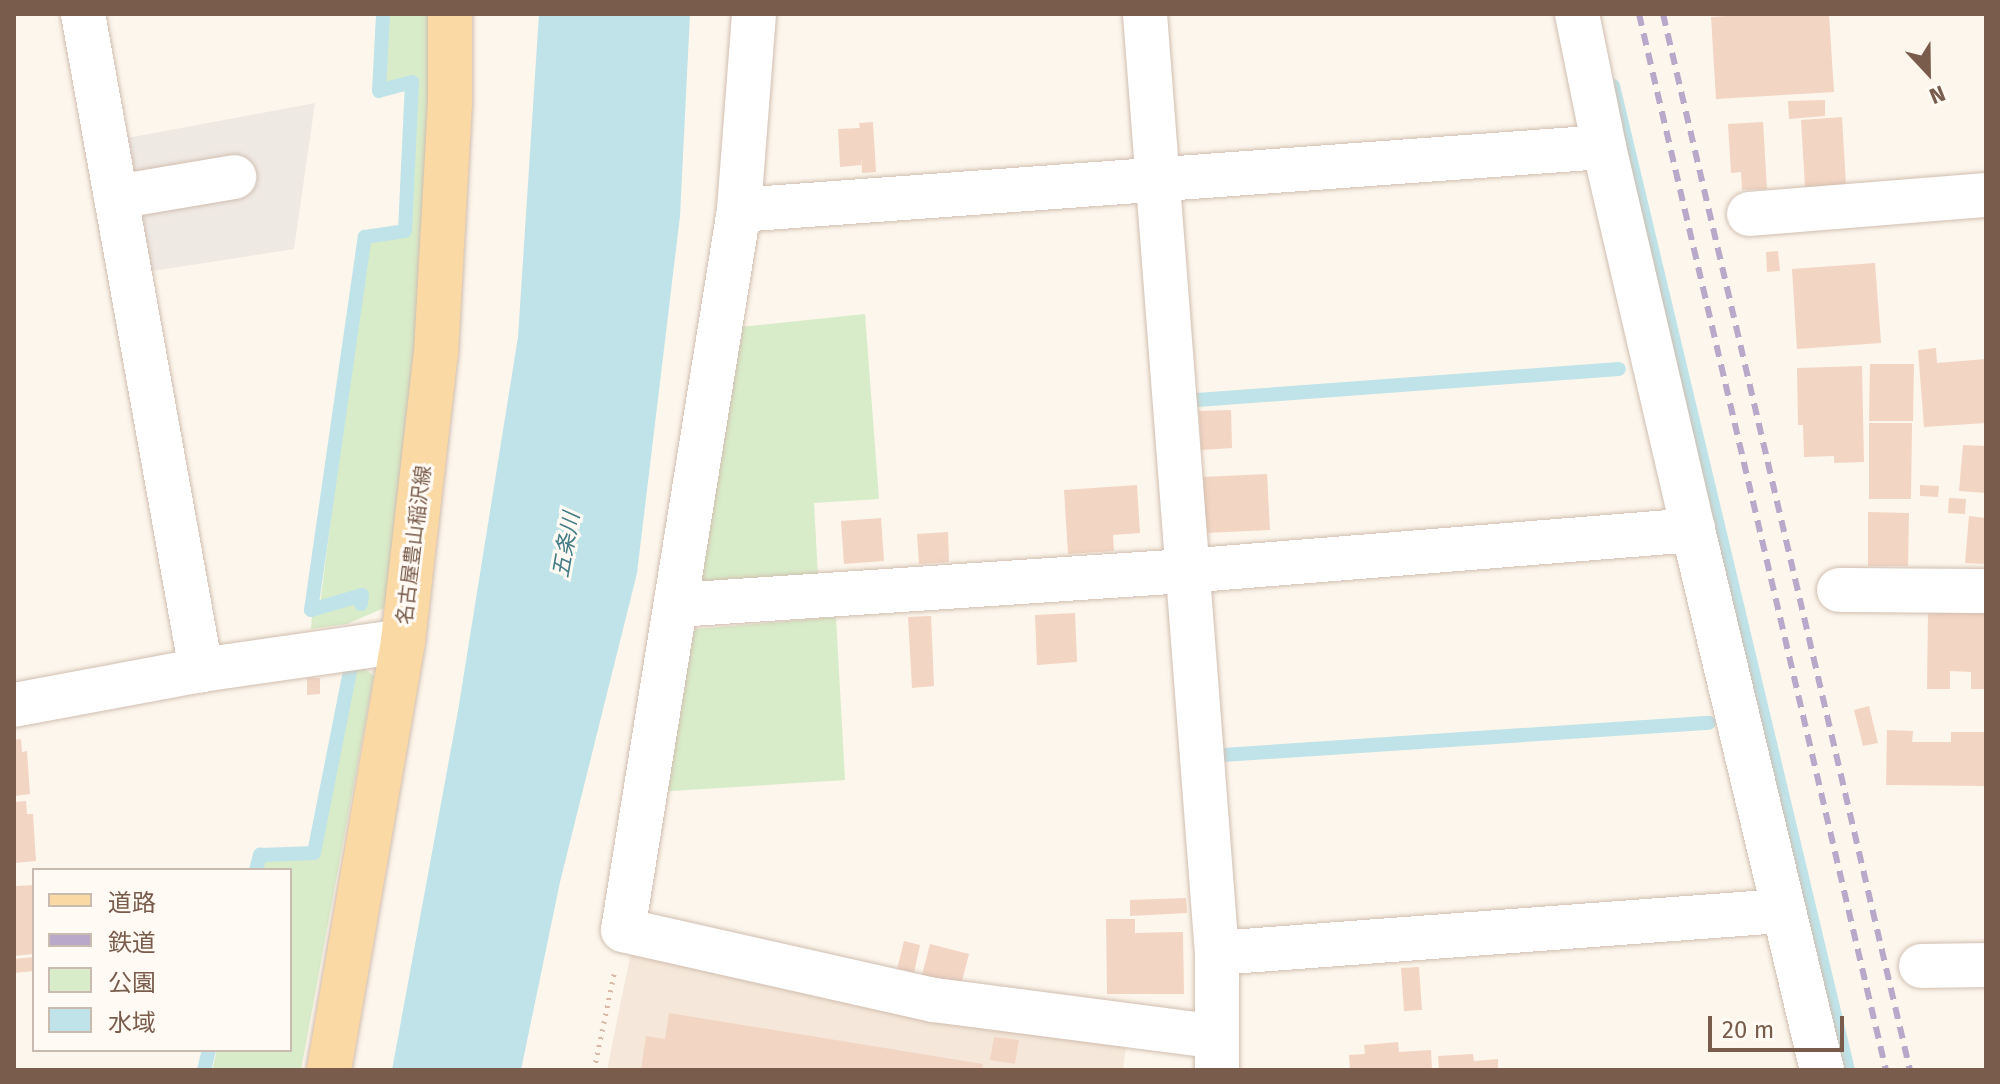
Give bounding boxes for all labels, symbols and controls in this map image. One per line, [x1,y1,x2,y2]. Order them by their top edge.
north arrow [1888,32,1968,112]
text: N [1925,79,1949,110]
street label: 名古屋豊山稲沢線 [392,464,436,626]
water label: 五条川 [547,510,585,580]
legend [32,868,292,1052]
text: 道路 [108,889,156,917]
text: 鉄道 [108,929,156,957]
text: 公園 [108,969,156,997]
scale bar [1712,1000,1848,1050]
text: 水域 [108,1009,156,1037]
text: 20 m [1722,1016,1774,1044]

